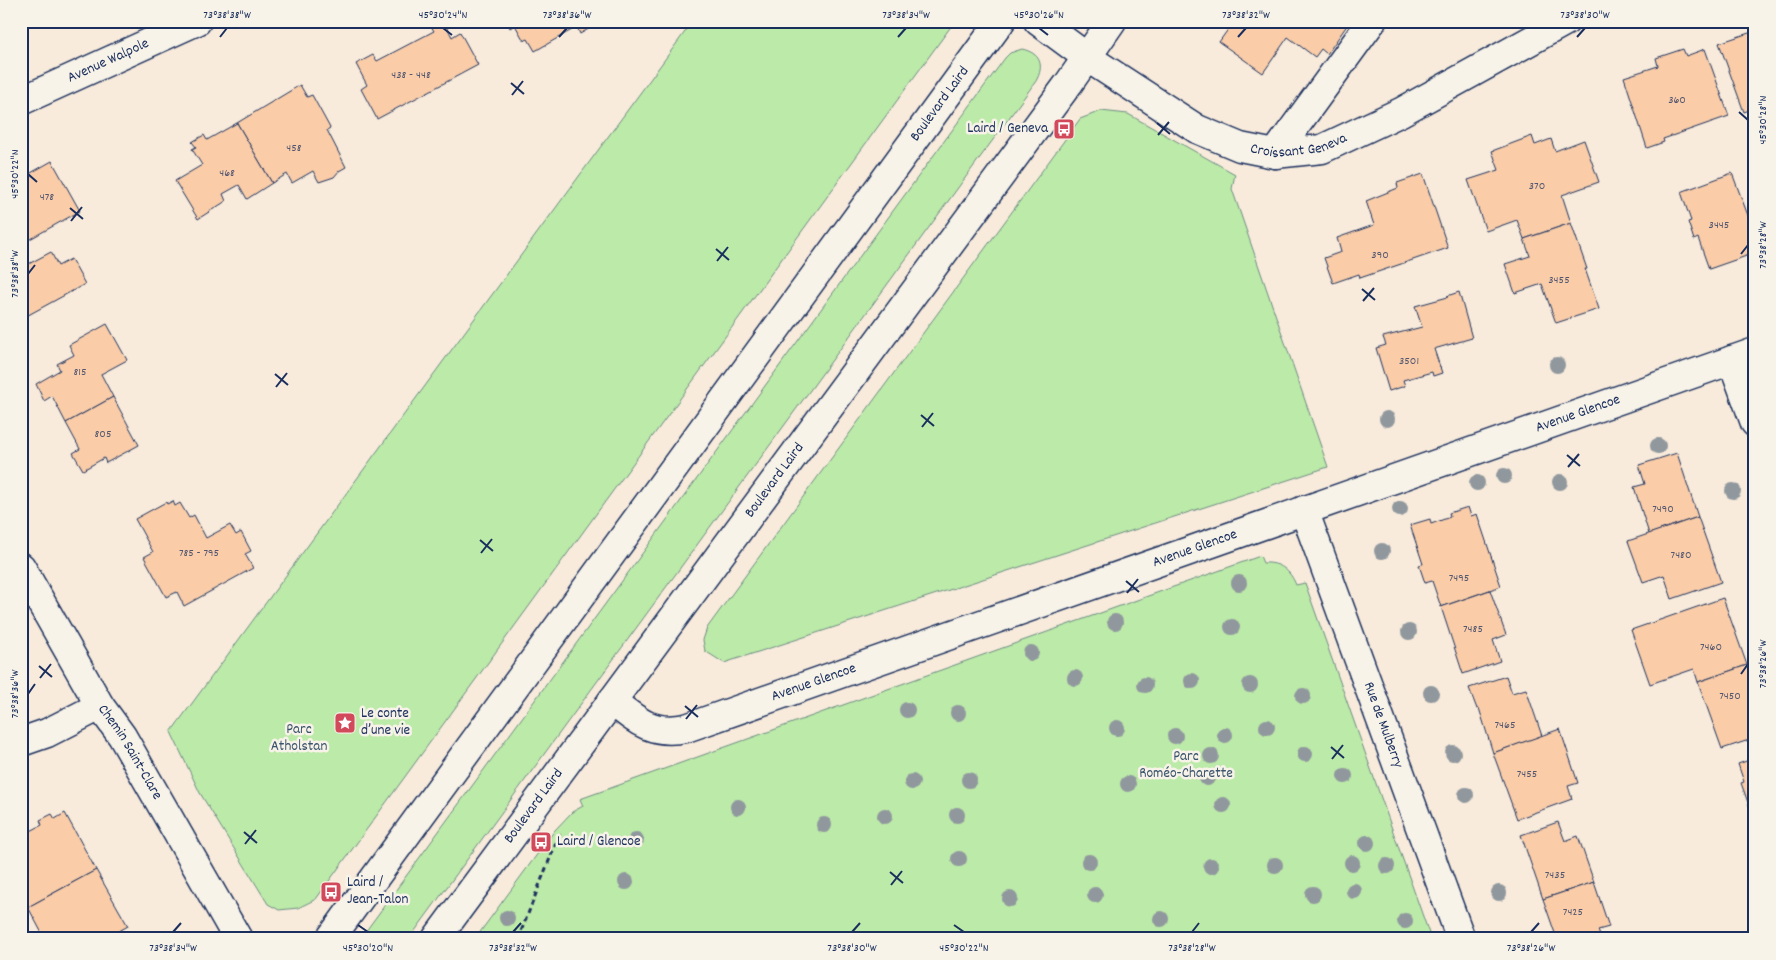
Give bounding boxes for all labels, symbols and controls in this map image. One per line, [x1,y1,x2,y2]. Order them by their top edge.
text: 73°38'38"W [203,7,251,24]
text: 45°30'24"N [418,7,468,24]
text: 73°38'36"W [543,7,591,24]
text: 73°38'34"W [882,7,930,24]
text: 45°30'26"N [1014,7,1064,24]
text: 73°38'32"W [1222,7,1270,24]
text: 73°38'30"W [1560,7,1610,24]
street label: Avenue Walpole [64,33,153,89]
street label: Boulevard Laird [905,62,975,146]
house number: 438 - 448 [391,67,431,84]
house number: 360 [1668,92,1686,109]
text: 45°30'28"N [1755,95,1772,144]
bus stop icon: Laird / Geneva [1052,117,1076,141]
place label: Laird / Geneva [967,118,1049,140]
street label: Croissant Geneva [1248,127,1352,165]
house number: 458 [286,140,302,157]
text: 45°30'22"N [7,149,24,199]
house number: 468 [219,165,235,182]
house number: 370 [1529,178,1545,195]
house number: 478 [40,189,54,206]
house number: 3445 [1709,217,1729,234]
text: 73°38'28"W [1755,221,1772,269]
house number: 390 [1371,247,1389,264]
text: 73°38'38"W [7,250,24,298]
house number: 3455 [1548,272,1570,289]
house number: 3501 [1399,353,1419,370]
house number: 815 [74,364,87,381]
street label: Avenue Glencoe [1533,389,1624,439]
house number: 805 [95,426,111,443]
street label: Boulevard Laird [740,439,810,523]
house number: 7490 [1652,501,1674,518]
street label: Avenue Glencoe [1150,524,1241,574]
house number: 785 - 795 [179,545,219,562]
house number: 7480 [1671,547,1691,564]
house number: 7495 [1449,570,1469,587]
house number: 7485 [1463,621,1483,638]
house number: 7460 [1700,639,1722,656]
text: 73°38'26"W [1755,640,1772,688]
street label: Avenue Glencoe [768,658,860,708]
text: 73°38'36"W [7,670,24,718]
street label: Rue de Mulberry [1357,679,1409,772]
house number: 7450 [1719,688,1741,705]
street label: Chemin Saint-Clare [92,700,168,805]
place label: Le conte d’une vie [361,703,410,742]
place icon: Le conte d’une vie [333,711,357,735]
house number: 7465 [1494,717,1516,734]
park label: Parc Atholstan [271,719,327,758]
park label: Parc Roméo-Charette [1139,746,1233,785]
street label: Boulevard Laird [499,764,569,848]
house number: 7455 [1517,766,1537,783]
bus stop icon: Laird / Glencoe [529,830,553,854]
place label: Laird / Glencoe [557,831,641,853]
house number: 7435 [1545,867,1565,884]
place label: Laird / Jean-Talon [347,872,408,911]
bus stop icon: Laird / Jean-Talon [319,880,343,904]
house number: 7425 [1563,904,1583,921]
text: 73°38'34"W [149,940,197,957]
text: 45°30'20"N [343,940,393,957]
text: 73°38'32"W [489,940,537,957]
text: 73°38'30"W [827,940,877,957]
text: 45°30'22"N [939,940,989,957]
text: 73°38'28"W [1168,940,1216,957]
text: 73°38'26"W [1507,940,1555,957]

